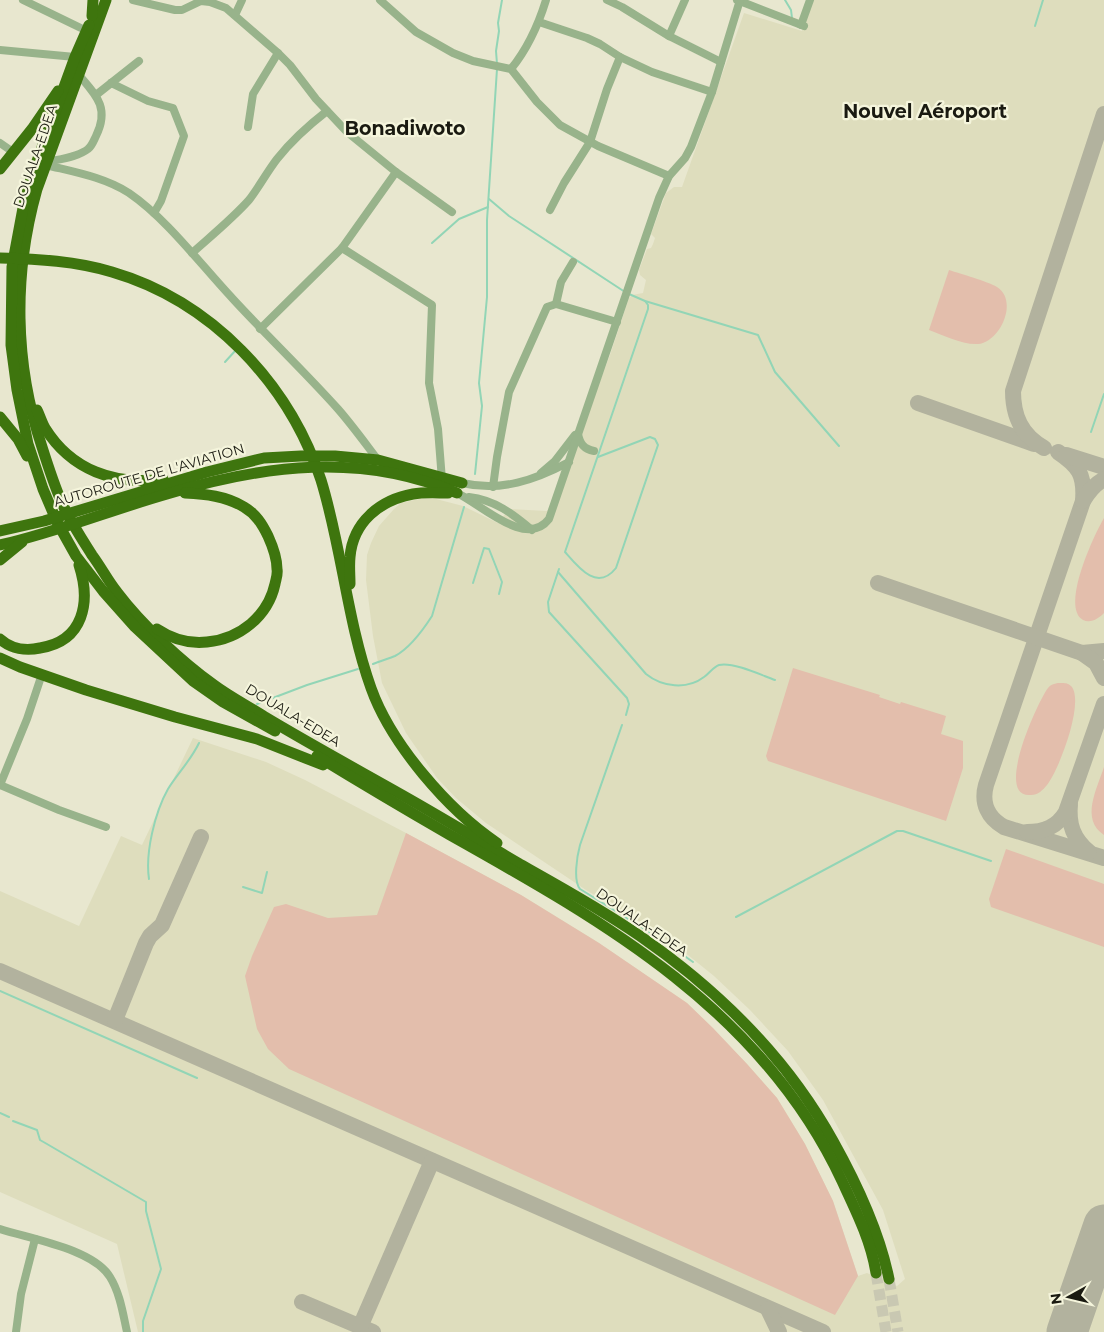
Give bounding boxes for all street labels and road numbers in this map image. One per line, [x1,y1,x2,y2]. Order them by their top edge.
street label: DOUALA-EDEA [9,101,61,210]
street label: AUTOROUTE DE L'AVIATION [52,439,246,511]
street label: DOUALA-EDEA [242,679,345,751]
street label: DOUALA-EDEA [593,884,692,961]

